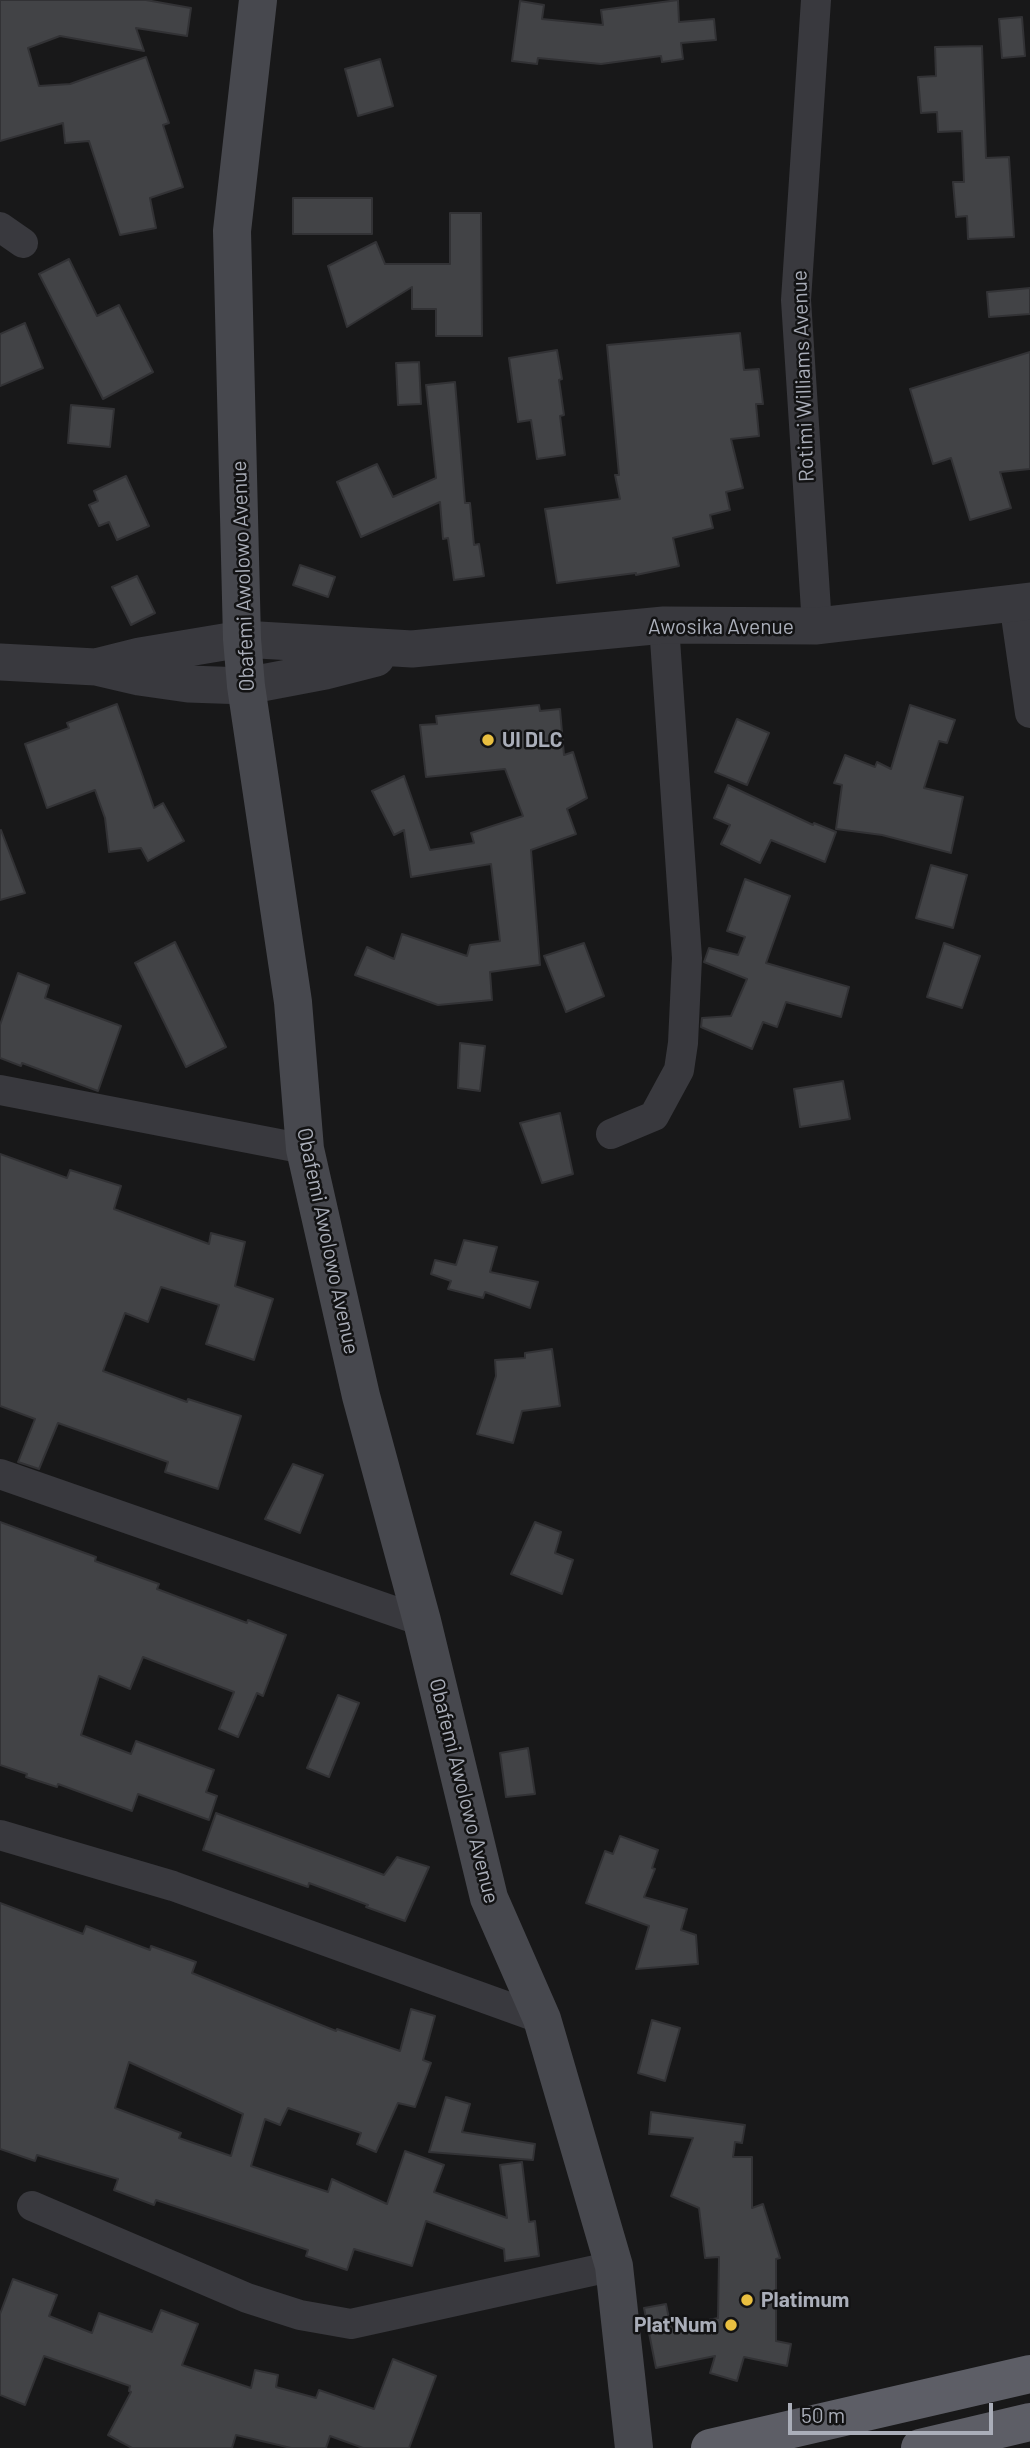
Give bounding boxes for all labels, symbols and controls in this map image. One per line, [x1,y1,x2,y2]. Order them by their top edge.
street label: Rotimi Williams Avenue [787,270,819,482]
street label: Obafemi Awolowo Avenue [226,460,260,692]
street label: Awosika Avenue [648,614,794,640]
place label: UI DLC [502,727,563,753]
marker: UI DLC [480,732,496,748]
street label: Obafemi Awolowo Avenue [292,1125,364,1357]
street label: Obafemi Awolowo Avenue [424,1676,504,1906]
place label: Platimum [761,2287,849,2313]
marker: Platimum [739,2292,755,2308]
place label: Plat'Num [634,2312,717,2338]
marker: Plat'Num [723,2317,739,2333]
scale bar [792,2388,997,2432]
text: 50 m [801,2402,845,2427]

